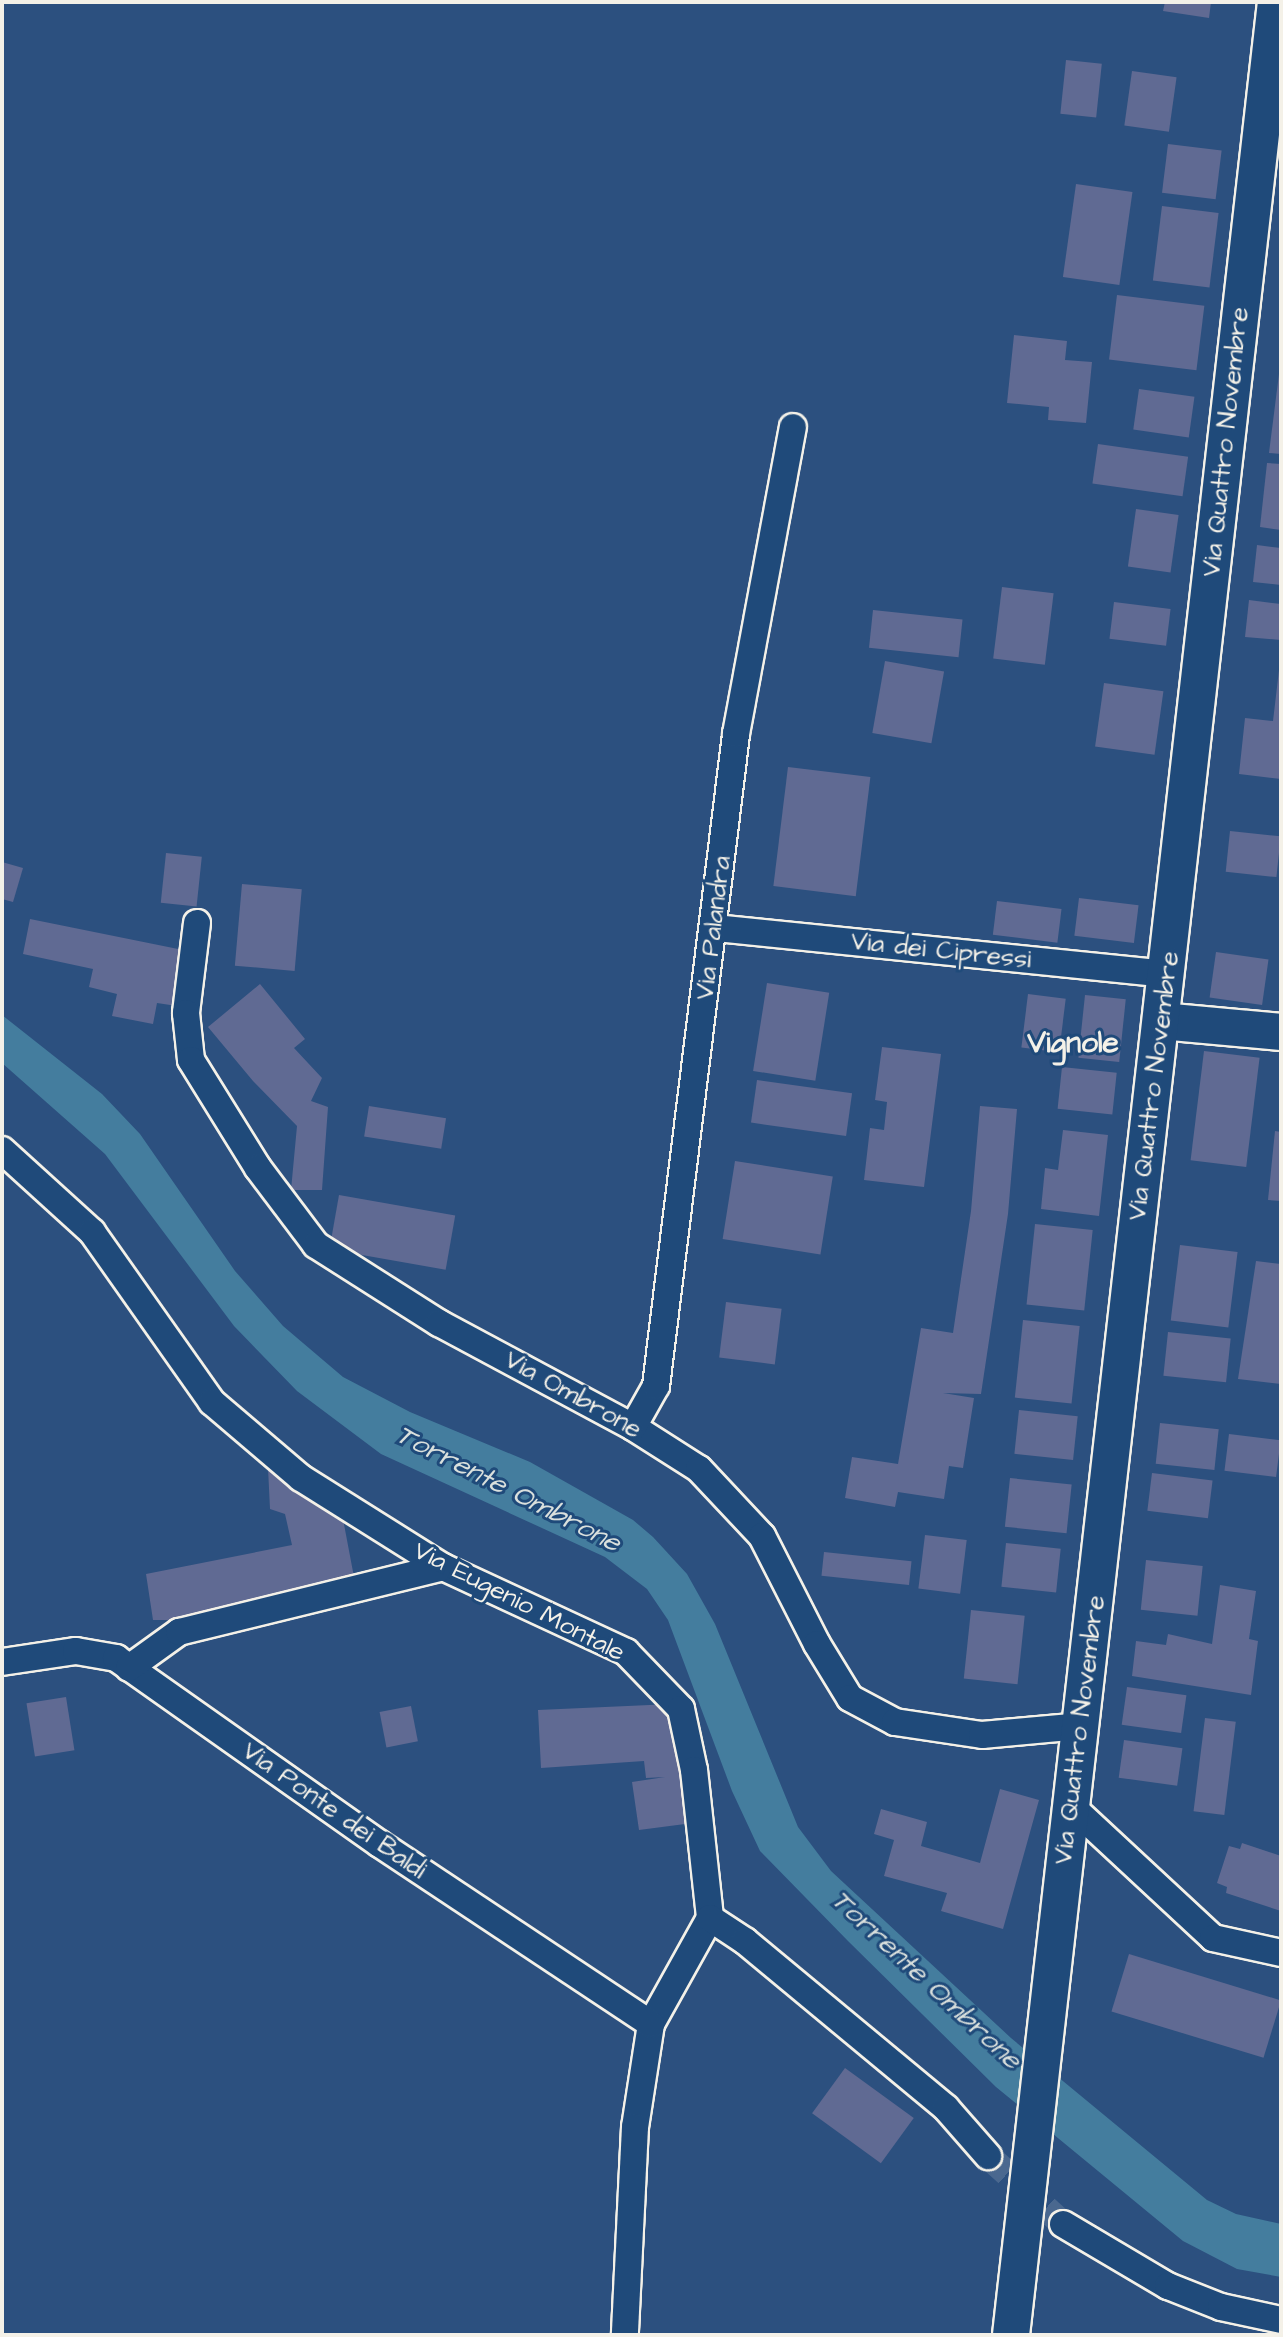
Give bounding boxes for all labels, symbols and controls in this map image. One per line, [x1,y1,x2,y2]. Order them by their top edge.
street label: Via Quattro Novembre [1196,306,1256,578]
street label: Via Palandra [690,854,738,1002]
street label: Via dei Cipressi [849,926,1033,976]
street label: Via Quattro Novembre [1122,950,1186,1222]
district label: Vignole [1027,1025,1119,1061]
street label: Via Ombrone [499,1344,647,1446]
water label: Torrente Ombrone [390,1418,626,1560]
street label: Via Eugenio Montale [408,1535,630,1669]
street label: Via Quattro Novembre [1048,1594,1112,1866]
street label: Via Ponte dei Baldi [236,1736,432,1886]
water label: Torrente Ombrone [824,1883,1028,2077]

